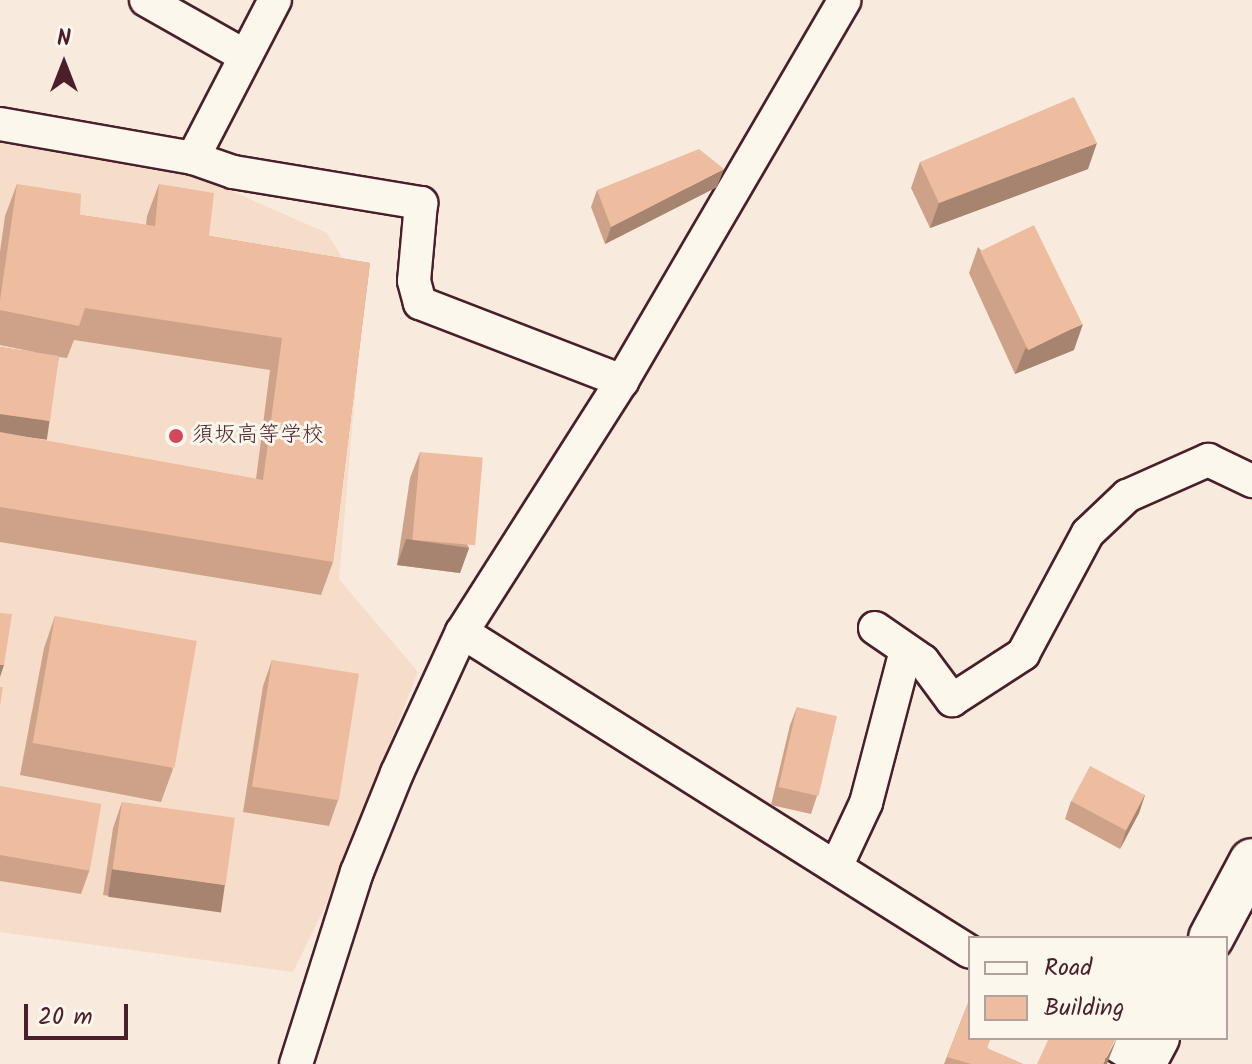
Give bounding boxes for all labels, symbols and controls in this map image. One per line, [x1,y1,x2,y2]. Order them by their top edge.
text: N [57,22,71,57]
north arrow [24,24,104,104]
place label: 須坂高等学校 [192,423,324,449]
marker: 須坂高等学校 [167,427,185,445]
legend [968,936,1228,1040]
text: Road [1044,949,1092,988]
scale bar [28,988,132,1038]
text: Building [1044,989,1124,1028]
text: 20 m [38,998,93,1037]

